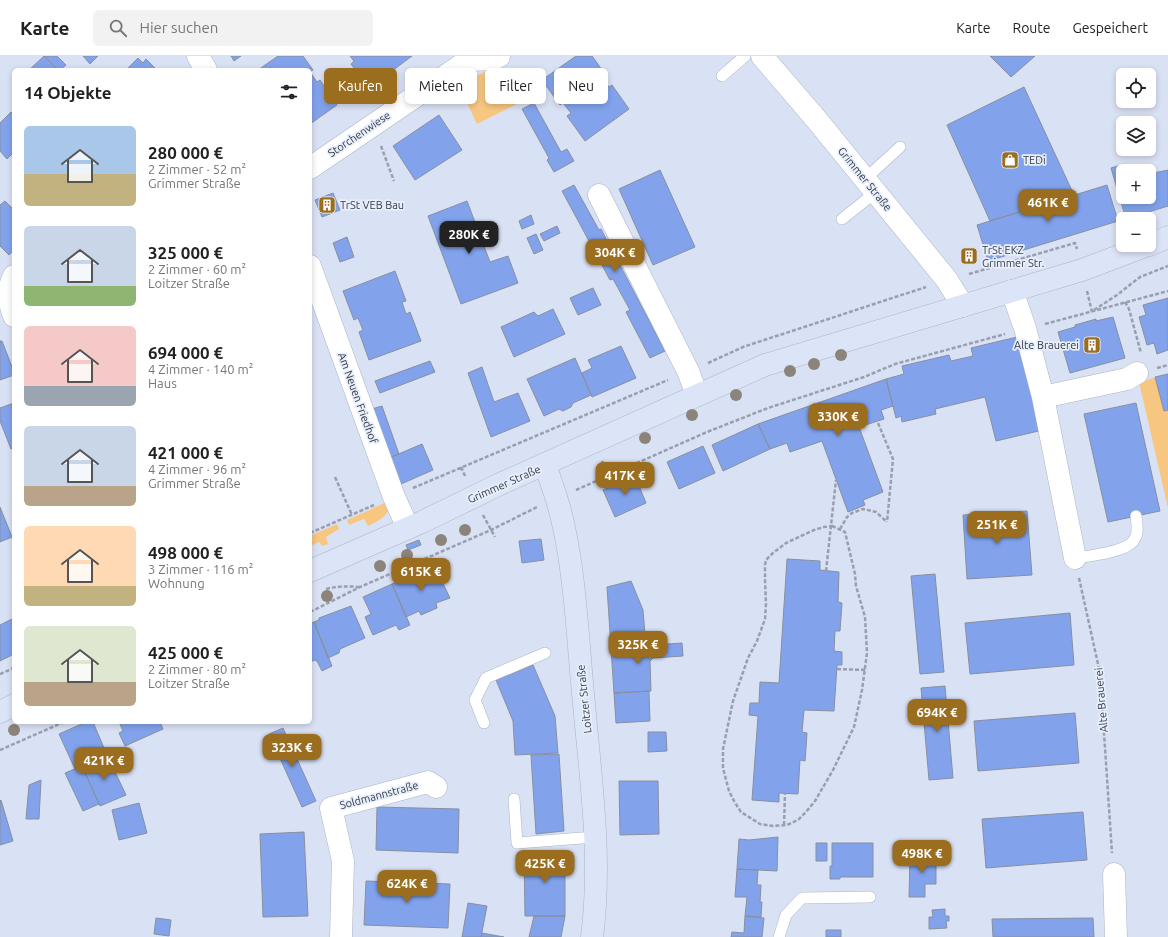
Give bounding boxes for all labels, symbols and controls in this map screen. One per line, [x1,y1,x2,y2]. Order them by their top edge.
search box [93,10,373,46]
text: Karte [20,17,69,39]
icon: search [107,17,129,39]
text: Hier suchen [139,19,218,36]
text: Karte [956,20,990,36]
text: Route [1012,20,1051,36]
text: Gespeichert [1073,20,1148,36]
chip: Kaufen [324,68,397,104]
chip: Mieten [405,68,477,104]
chip: Filter [485,68,546,104]
chip: Neu [554,68,608,104]
map controls [1116,68,1156,252]
button: locate [1116,68,1156,108]
icon: filters [278,81,300,103]
text: 14 Objekte [24,83,112,102]
street label: Storchenwiese [326,109,392,159]
button: layers [1116,116,1156,156]
icon: home [56,142,104,190]
text: 280 000 € [148,143,223,162]
street label: Grimmer Straße [836,145,894,213]
shop icon: TEDi [1000,150,1020,170]
place label: TEDi [1023,154,1046,166]
text: 2 Zimmer · 52 m² [148,162,246,176]
button: + [1116,164,1156,204]
text: Grimmer Straße [148,176,241,190]
pin: 461K € [1015,189,1081,223]
building icon: TrSt VEB Bau [317,195,337,215]
text: 461K € [1027,195,1069,209]
place label: TrSt VEB Bau [340,199,404,211]
button: − [1116,212,1156,252]
pin: 280K € [436,221,502,255]
text: 280K € [448,227,490,241]
pin: 304K € [582,239,648,273]
icon: home [56,242,104,290]
text: 325 000 € [148,243,223,262]
place label: TrSt EKZ Grimmer Str. [982,244,1044,269]
text: 304K € [594,245,636,259]
building icon: TrSt EKZ Grimmer Str. [959,246,979,266]
text: 2 Zimmer · 60 m² [148,262,246,276]
text: Loitzer Straße [148,276,230,290]
building icon: Alte Brauerei [1082,335,1102,355]
place label: Alte Brauerei [1014,339,1079,351]
icon: home [56,342,104,390]
text: 694 000 € [148,343,223,362]
street label: Am Neuen Friedhof [336,351,380,446]
text: 4 Zimmer · 140 m² [148,362,254,376]
text: Haus [148,376,177,390]
pin: 330K € [805,403,871,437]
text: 330K € [817,409,859,423]
icon: home [56,442,104,490]
text: 421 000 € [148,443,223,462]
text: 4 Zimmer · 96 m² [148,462,246,476]
pin: 417K € [592,462,658,496]
street label: Grimmer Straße [466,463,542,505]
text: 417K € [604,468,646,482]
text: Grimmer Straße [148,476,241,490]
pin: 251K € [964,511,1030,545]
text: 251K € [976,517,1018,531]
icon: home [56,542,104,590]
text: 498 000 € [148,543,223,562]
pin: 615K € [388,558,454,592]
text: 3 Zimmer · 116 m² [148,562,254,576]
text: 615K € [400,564,442,578]
text: Wohnung [148,576,205,590]
pin: 325K € [605,631,671,665]
text: 325K € [617,637,659,651]
icon: home [56,642,104,690]
text: 425 000 € [148,643,223,662]
text: 2 Zimmer · 80 m² [148,662,246,676]
street label: Loitzer Straße [574,664,594,734]
street label: Alte Brauerei [1092,667,1110,733]
text: Loitzer Straße [148,676,230,690]
pin: 694K € [904,699,970,733]
text: 694K € [916,705,958,719]
pin: 323K € [259,734,325,768]
text: 323K € [271,740,313,754]
pin: 421K € [71,747,137,781]
text: 421K € [83,753,125,767]
street label: Soldmannstraße [338,779,420,811]
pin: 498K € [889,840,955,874]
text: 498K € [901,846,943,860]
pin: 425K € [512,850,578,884]
text: 425K € [524,856,566,870]
pin: 624K € [374,870,440,904]
text: 624K € [386,876,428,890]

